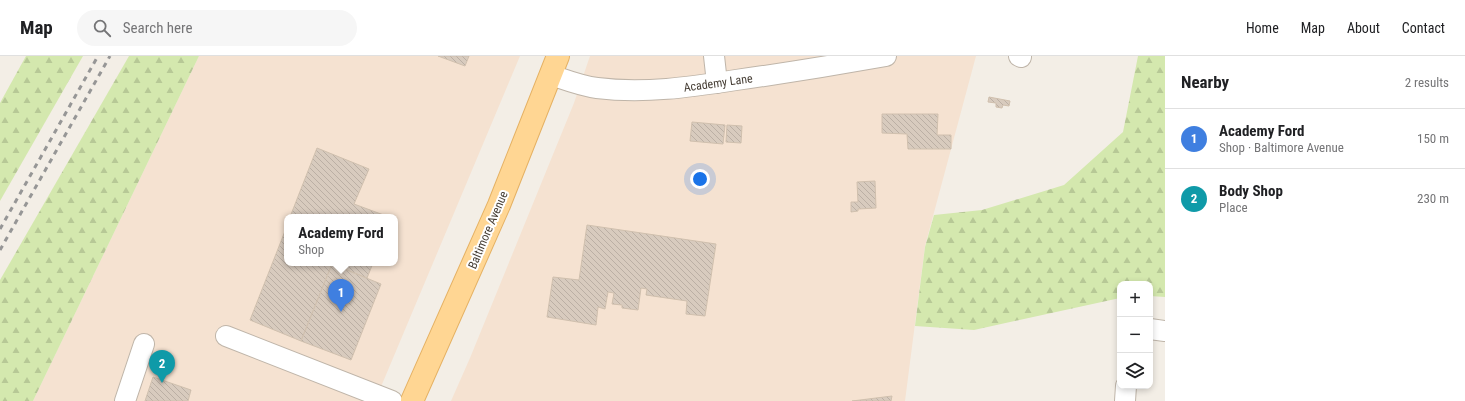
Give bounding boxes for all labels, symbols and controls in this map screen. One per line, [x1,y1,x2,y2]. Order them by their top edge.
search box [77,10,357,46]
text: Map [20,16,53,39]
icon: search [91,17,113,39]
text: Search here [123,19,193,37]
text: Home [1246,20,1279,36]
text: Map [1301,20,1325,36]
text: About [1347,20,1380,36]
text: Contact [1402,20,1445,36]
street label: Academy Lane [683,71,754,95]
text: Nearby [1181,72,1229,92]
text: 2 results [1405,75,1449,90]
text: Academy Ford [1219,122,1305,140]
text: 1 [1191,131,1197,146]
text: 150 m [1417,131,1449,146]
text: Shop · Baltimore Avenue [1219,140,1344,155]
your location [690,169,710,189]
text: Body Shop [1219,182,1283,200]
street label: Baltimore Avenue [465,189,511,271]
text: 2 [1191,191,1197,206]
text: 230 m [1417,191,1449,206]
text: Place [1219,200,1248,215]
popup [284,214,398,266]
text: Academy Ford [298,224,384,242]
text: Shop [298,242,324,257]
pin: 1 [328,279,354,312]
map controls [1117,281,1153,389]
button: + [1117,281,1153,317]
button: − [1117,317,1153,353]
pin: 2 [149,350,175,383]
button: layers [1117,353,1153,389]

